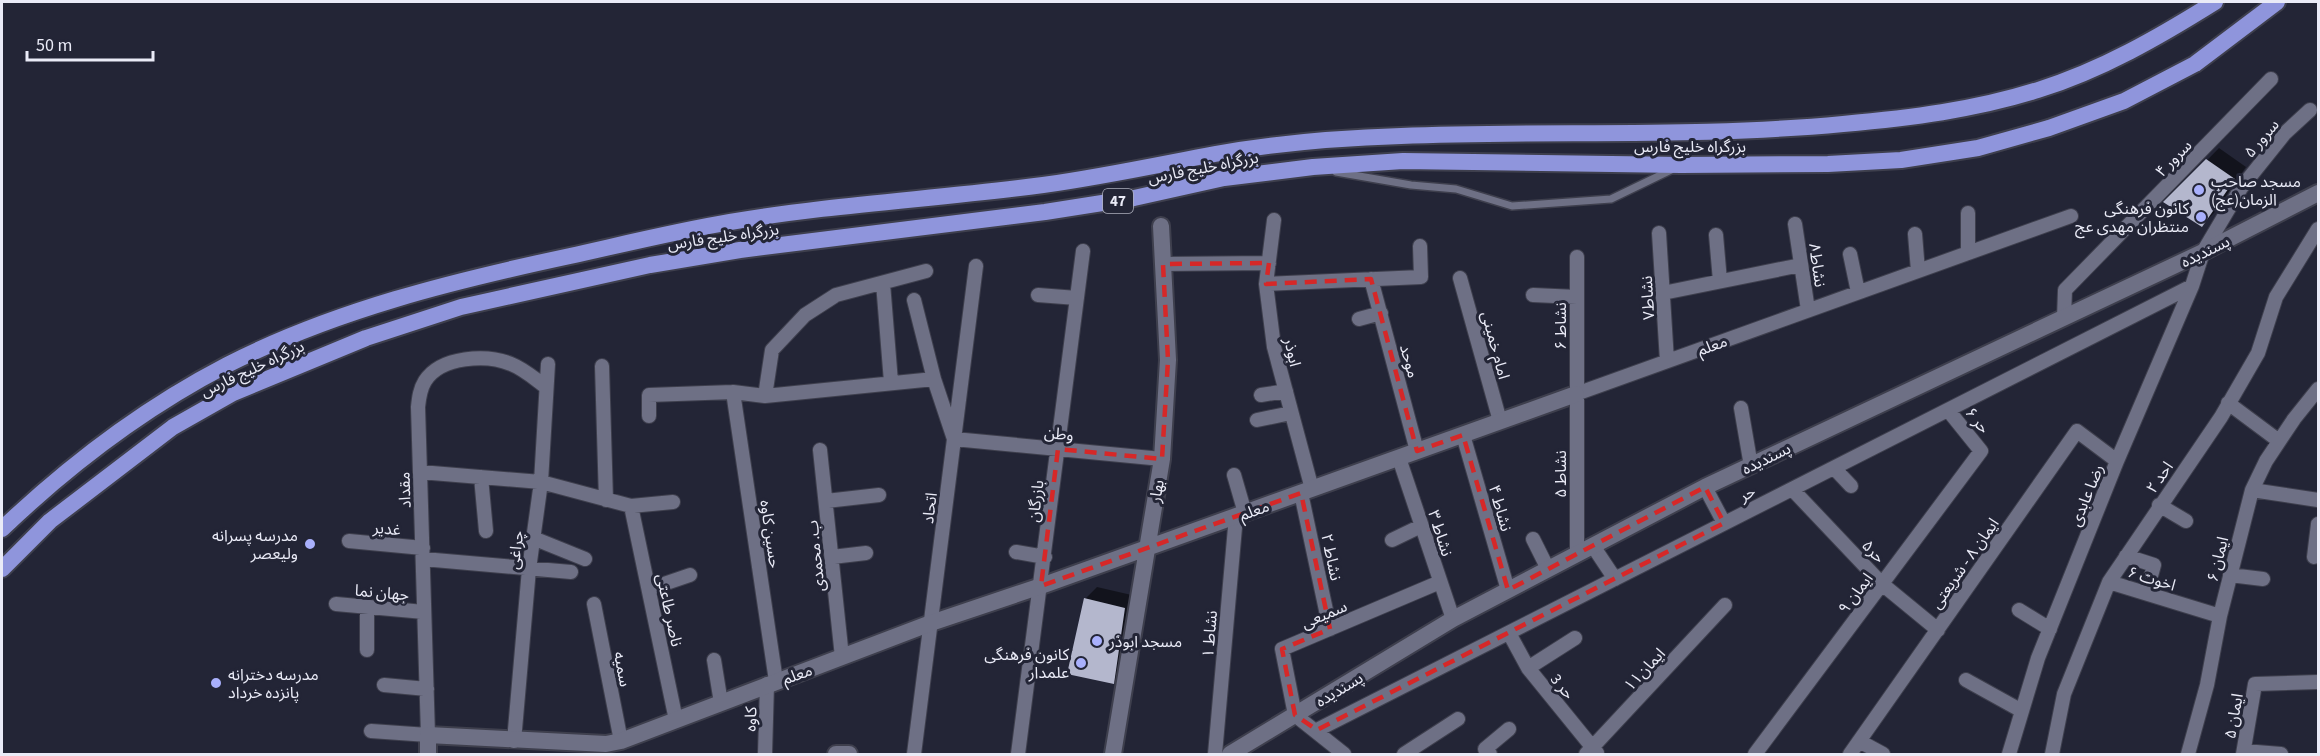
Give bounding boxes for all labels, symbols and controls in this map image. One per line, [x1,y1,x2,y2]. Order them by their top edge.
scale bar [27,24,153,62]
text: 50 m [36,33,72,58]
street label: سرور ۵ [2239,115,2284,163]
street label: سرور ۴ [2150,135,2197,182]
street label: بزرگراه خلیج فارس [1634,136,1746,159]
street label: بزرگراه خلیج فارس [1146,146,1261,190]
place label: مسجد صاحب الزمان(عج) [2211,171,2301,212]
marker: مسجد صاحب الزمان(عج) [2192,183,2206,197]
road number: 47 [1103,189,1133,213]
place label: کانون فرهنگی منتظران مهدی عج [2075,198,2189,239]
marker: کانون فرهنگی منتظران مهدی عج [2194,210,2208,224]
street label: بزرگراه خلیج فارس [666,218,780,257]
street label: پسندیده [2177,231,2234,273]
street label: نشاط۸ [1803,242,1831,289]
street label: نشاط۷ [1636,275,1660,321]
street label: نشاط ۶ [1550,302,1572,350]
street label: امام خمینی [1474,309,1515,382]
street label: معلم [1694,330,1731,362]
street label: بزرگراه خلیج فارس [197,335,308,403]
street label: ابوذر [1278,335,1306,369]
street label: موحد [1394,342,1424,380]
street label: حر ۶ [1960,403,1995,438]
street label: وطن [1043,422,1075,446]
street label: پسندیده [1738,438,1795,480]
street label: نشاط ۵ [1550,450,1572,498]
street label: احد ۲ [2141,457,2179,498]
street label: رضا عابدی [2064,461,2109,530]
street label: مقداد [393,471,417,508]
street label: بهار [1144,478,1170,505]
street label: بازرگان [1022,479,1049,523]
street label: حر [1735,481,1759,508]
street label: نشاط ۴ [1483,482,1517,534]
street label: اتحاد [917,491,943,525]
street label: معلم [1236,495,1273,527]
street label: حسین کاوه [754,499,786,570]
street label: نشاط ۳ [1422,507,1458,559]
street label: ایمان ۸ - شریعتی [1925,514,2004,613]
street label: غدیر [371,517,402,541]
street label: ب. محمدی [801,519,831,593]
place label: مدرسه پسرانه ولیعصر [212,525,298,565]
street label: چراغی [503,529,529,571]
street label: نشاط ۲ [1315,532,1347,583]
street label: ایمان ۶ [2202,534,2234,584]
street label: حر۵ [1857,535,1890,568]
marker: مدرسه پسرانه ولیعصر [303,537,317,551]
street label: اخوت ۶ [2125,561,2178,597]
street label: ایمان ۹ [1833,569,1878,619]
street label: ناصر طاعتی [651,572,687,649]
street label: جهان نما [354,580,410,606]
street label: سمیعی [1298,595,1351,634]
street label: نشاط ۱ [1197,609,1223,659]
place label: مسجد ابوذر [1108,631,1182,653]
marker: مسجد ابوذر [1090,634,1104,648]
street label: ایمان۱۱ [1619,643,1670,696]
place label: کانون فرهنگی علمدار [984,644,1069,684]
street label: سمیه [608,650,636,689]
marker: کانون فرهنگی علمدار [1074,656,1088,670]
street label: معلم [779,659,816,691]
place label: مدرسه دخترانه پانزده خرداد [228,664,319,704]
street label: پسندیده [1311,667,1368,713]
street label: حر 3 [1545,669,1579,704]
marker: مدرسه دخترانه پانزده خرداد [209,676,223,690]
street label: ایمان ۵ [2219,692,2249,741]
street label: کاوه [740,706,762,732]

